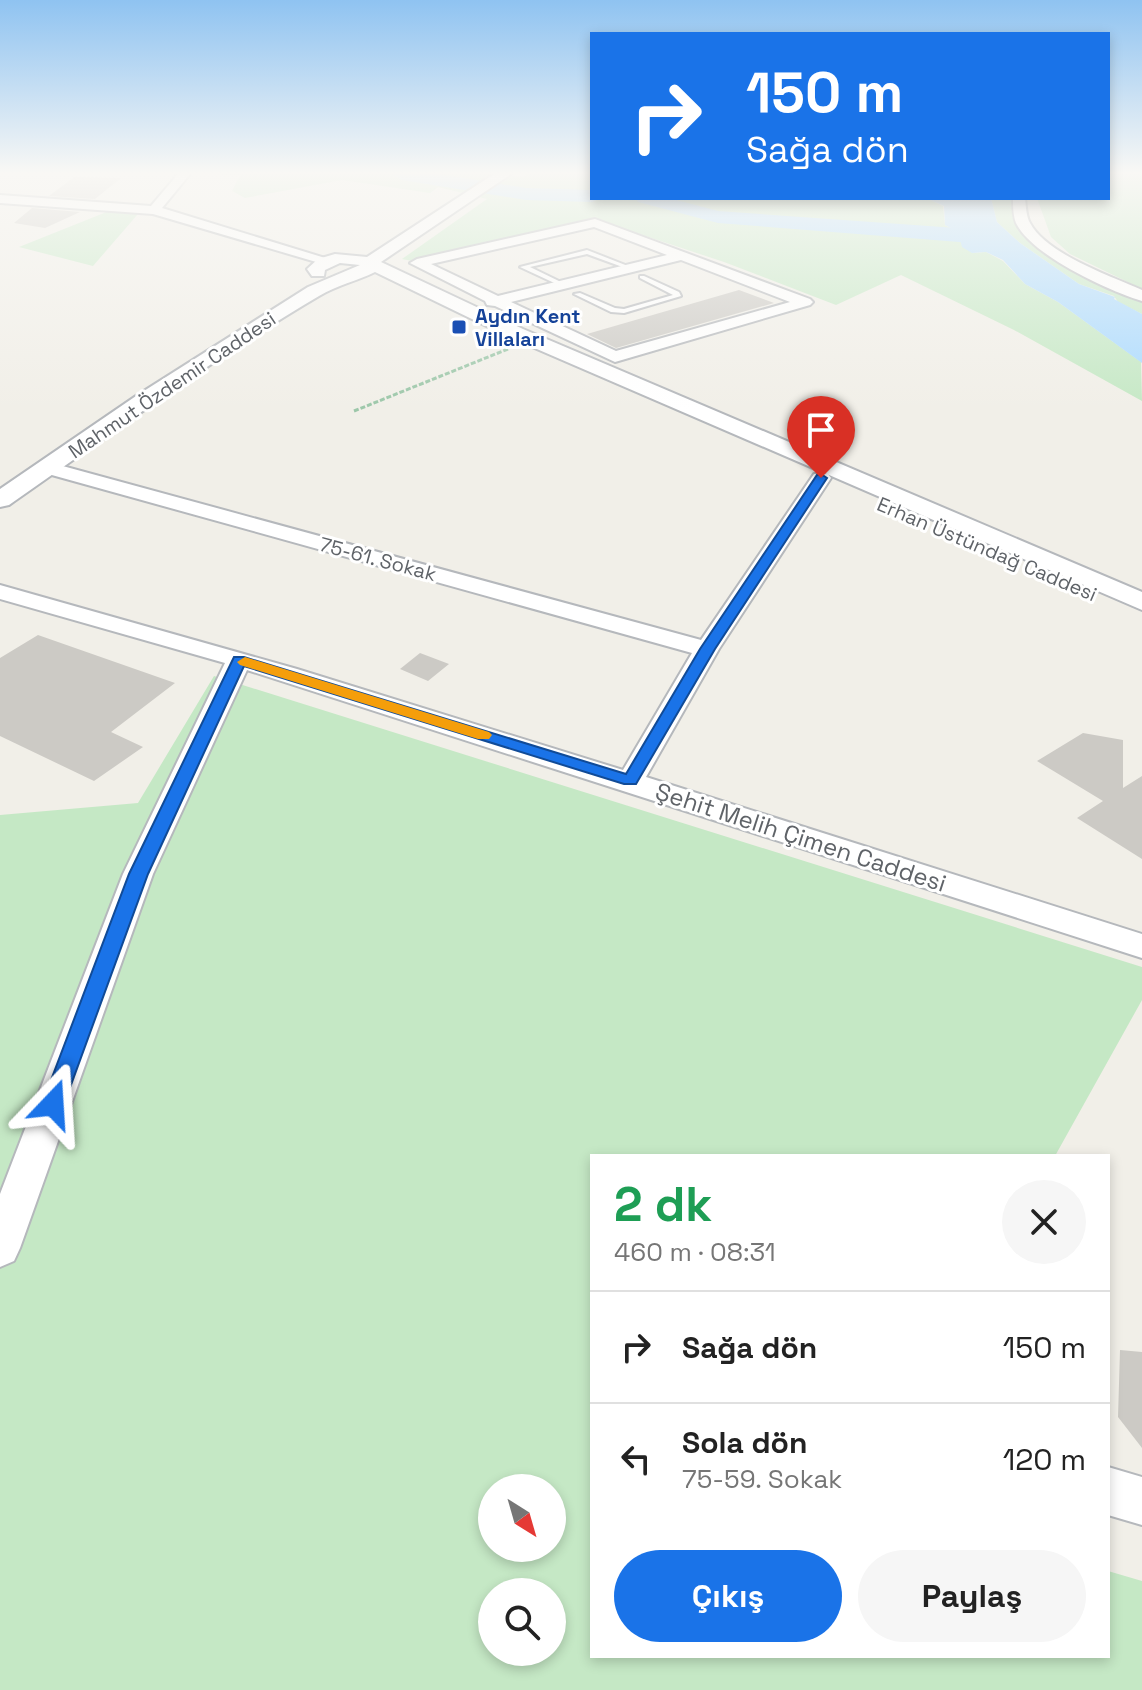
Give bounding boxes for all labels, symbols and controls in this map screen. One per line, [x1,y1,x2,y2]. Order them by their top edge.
text: 150 m [746,57,903,128]
icon: right [614,64,718,168]
text: Sağa dön [746,127,909,173]
place label: Aydın Kent Villaları [475,303,580,352]
street label: Mahmut Özdemir Caddesi [63,306,281,464]
marker: Aydın Kent Villaları [450,318,468,336]
pin [787,396,855,478]
icon: arrive [799,408,843,452]
street label: Erhan Üstündağ Caddesi [873,491,1101,607]
street label: 75-61. Sokak [317,531,439,587]
street label: Şehit Melih Çimen Caddesi [652,775,950,899]
position arrow [11,1062,95,1146]
text: 2 dk [614,1174,712,1235]
button: close [1002,1180,1086,1264]
text: 460 m · 08:31 [614,1235,776,1269]
icon: right [614,1325,658,1369]
text: Sağa dön [682,1328,817,1367]
text: 150 m [1003,1328,1086,1367]
text: Sola dön [682,1423,807,1462]
icon: left [614,1437,658,1481]
text: 120 m [1003,1440,1086,1479]
text: 75-59. Sokak [682,1462,842,1496]
north arrow [478,1474,566,1562]
map controls [478,1474,566,1666]
button: Çıkış [614,1550,842,1642]
button: Paylaş [858,1550,1086,1642]
button: search [478,1578,566,1666]

